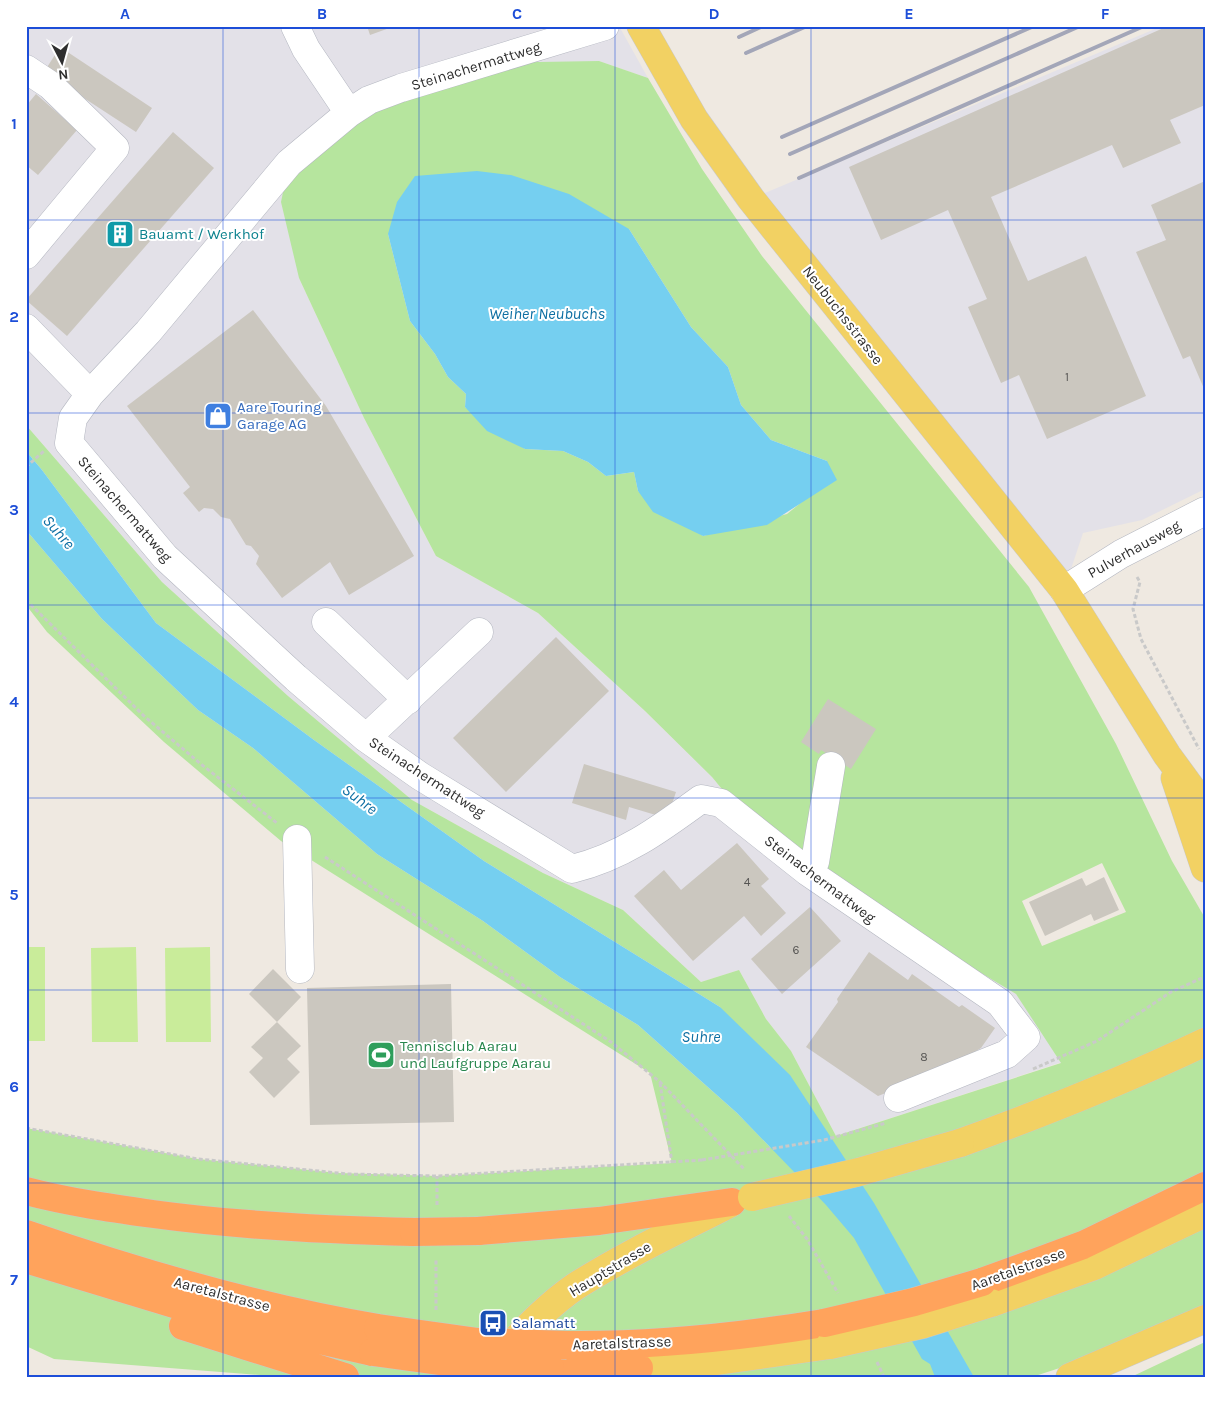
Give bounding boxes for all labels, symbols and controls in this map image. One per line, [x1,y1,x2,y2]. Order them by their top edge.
text: A [120,4,130,23]
text: B [317,4,327,23]
text: C [512,4,522,23]
text: D [709,4,720,23]
text: E [904,4,914,23]
text: F [1101,4,1110,23]
north arrow [38,38,88,88]
street label: Steinachermattweg [409,38,544,94]
text: N [57,65,69,83]
text: 1 [11,114,17,133]
building icon: Bauamt / Werkhof [105,219,135,249]
place label: Bauamt / Werkhof [139,225,265,243]
street label: Neubuchsstrasse [799,262,887,368]
water label: Weiher Neubuchs [489,304,605,323]
text: 2 [9,307,19,326]
house number: 1 [1065,370,1069,384]
place label: Aare Touring Garage AG [237,398,322,433]
shop icon: Aare Touring Garage AG [203,401,233,431]
street label: Steinachermattweg [74,452,176,566]
text: 3 [9,500,19,519]
water label: Suhre [39,511,79,553]
street label: Pulverhausweg [1084,516,1184,582]
text: 4 [9,692,19,711]
street label: Steinachermattweg [366,733,489,822]
water label: Suhre [339,780,382,819]
street label: Steinachermattweg [761,831,880,927]
house number: 4 [744,875,751,889]
text: 5 [9,885,19,904]
house number: 6 [793,943,800,957]
water label: Suhre [681,1027,721,1046]
place label: Tennisclub Aarau und Laufgruppe Aarau [400,1037,551,1072]
sports icon: Tennisclub Aarau und Laufgruppe Aarau [366,1040,396,1070]
house number: 8 [920,1050,928,1064]
text: 6 [9,1077,19,1096]
street label: Hauptstrasse [566,1237,654,1301]
street label: Aaretalstrasse [969,1244,1067,1294]
text: 7 [10,1270,18,1289]
street label: Aaretalstrasse [172,1273,272,1315]
bus stop icon: Salamatt [478,1308,508,1338]
place label: Salamatt [512,1314,576,1332]
street label: Aaretalstrasse [572,1332,672,1354]

